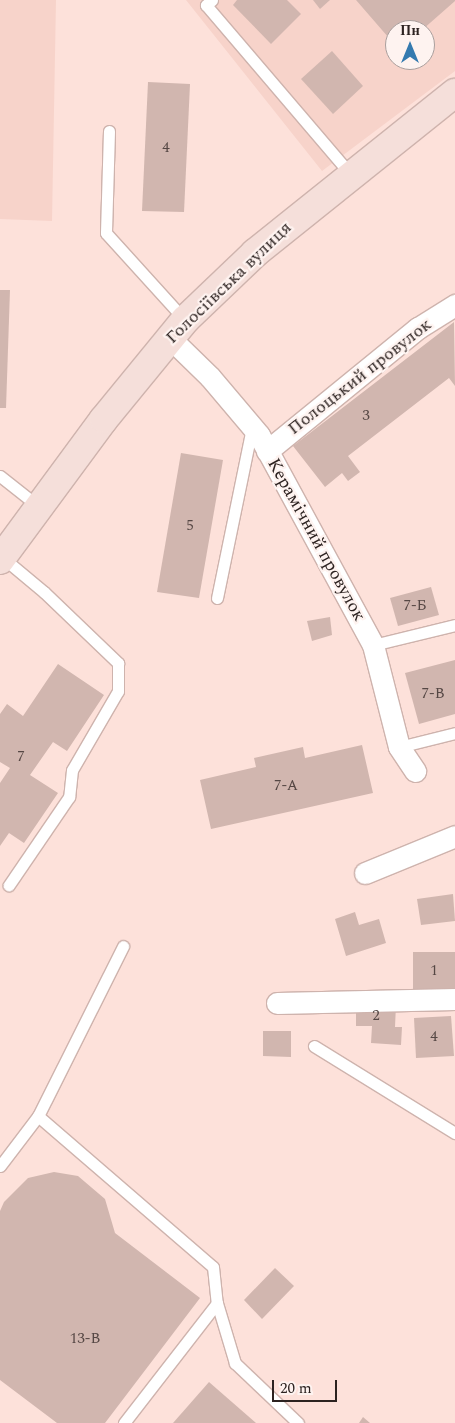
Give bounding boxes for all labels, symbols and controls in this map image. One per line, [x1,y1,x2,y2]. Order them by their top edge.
north arrow [385,20,435,70]
text: Пн [400,20,420,41]
house number: 4 [162,139,170,157]
street label: Голосіївська вулиця [161,217,297,349]
street label: Полоцький провулок [284,314,436,440]
house number: 3 [362,407,370,425]
street label: Керамічний провулок [262,455,370,625]
house number: 5 [186,517,194,535]
house number: 7-Б [403,597,427,615]
house number: 7-В [422,685,444,703]
house number: 7 [17,748,25,766]
house number: 7-А [274,777,298,795]
house number: 1 [430,962,438,980]
house number: 2 [372,1007,380,1025]
house number: 4 [430,1028,438,1046]
house number: 13-В [70,1330,100,1348]
scale bar [275,1370,340,1402]
text: 20 m [280,1377,312,1400]

